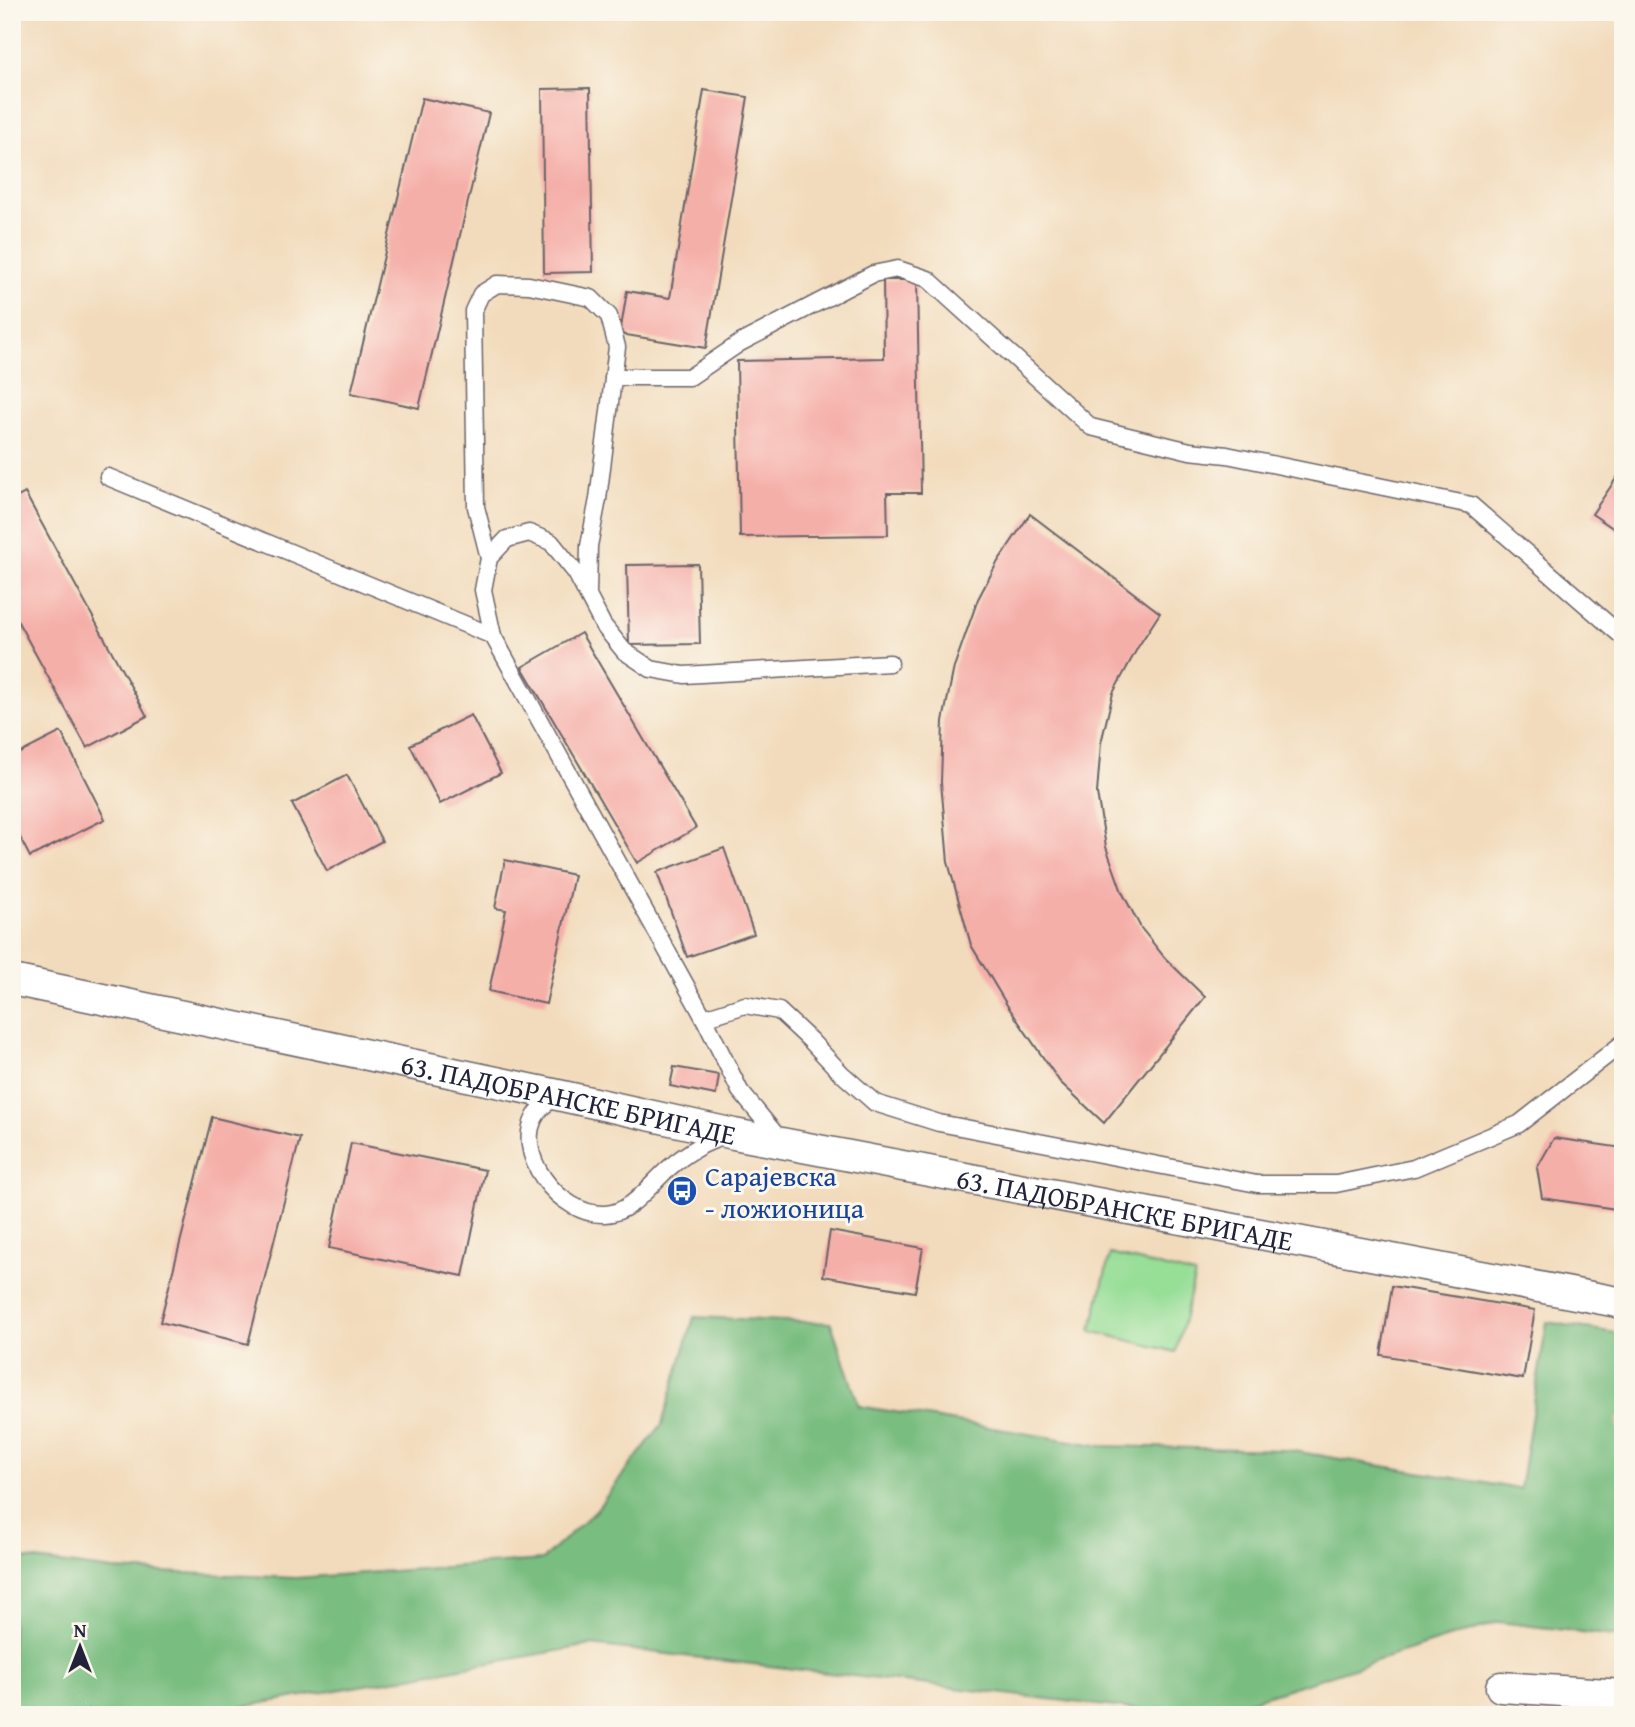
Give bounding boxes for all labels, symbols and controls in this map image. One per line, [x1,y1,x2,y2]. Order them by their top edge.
street label: 63. ПАДОБРАНСКЕ БРИГАДЕ [397,1042,740,1154]
place label: Сарајевска - ложионица [705,1155,865,1228]
street label: 63. ПАДОБРАНСКЕ БРИГАДЕ [953,1156,1296,1260]
bus stop icon: Сарајевска - ложионица [665,1174,699,1208]
north arrow [46,1612,116,1682]
text: N [74,1616,87,1644]

